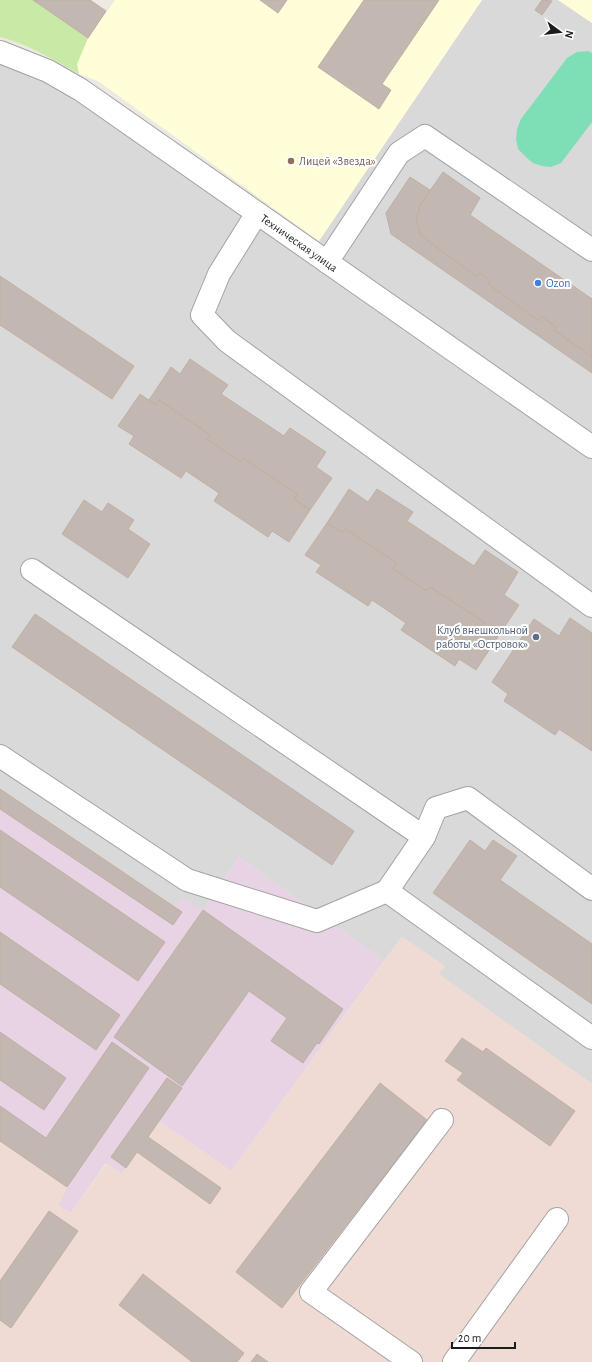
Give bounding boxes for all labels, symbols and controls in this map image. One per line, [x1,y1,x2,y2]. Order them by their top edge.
north arrow [540,12,580,52]
text: N [563,29,575,40]
place label: Лицей «Звезда» [299,155,376,167]
marker: Лицей «Звезда» [286,156,296,166]
street label: Техническая улица [258,212,340,275]
place label: Ozon [546,277,570,289]
marker: Ozon [533,278,543,288]
place label: Клуб внешкольной работы «Островок» [436,624,528,650]
marker: Клуб внешкольной работы «Островок» [531,632,541,642]
scale bar [452,1324,515,1350]
text: 20 m [458,1332,481,1344]

